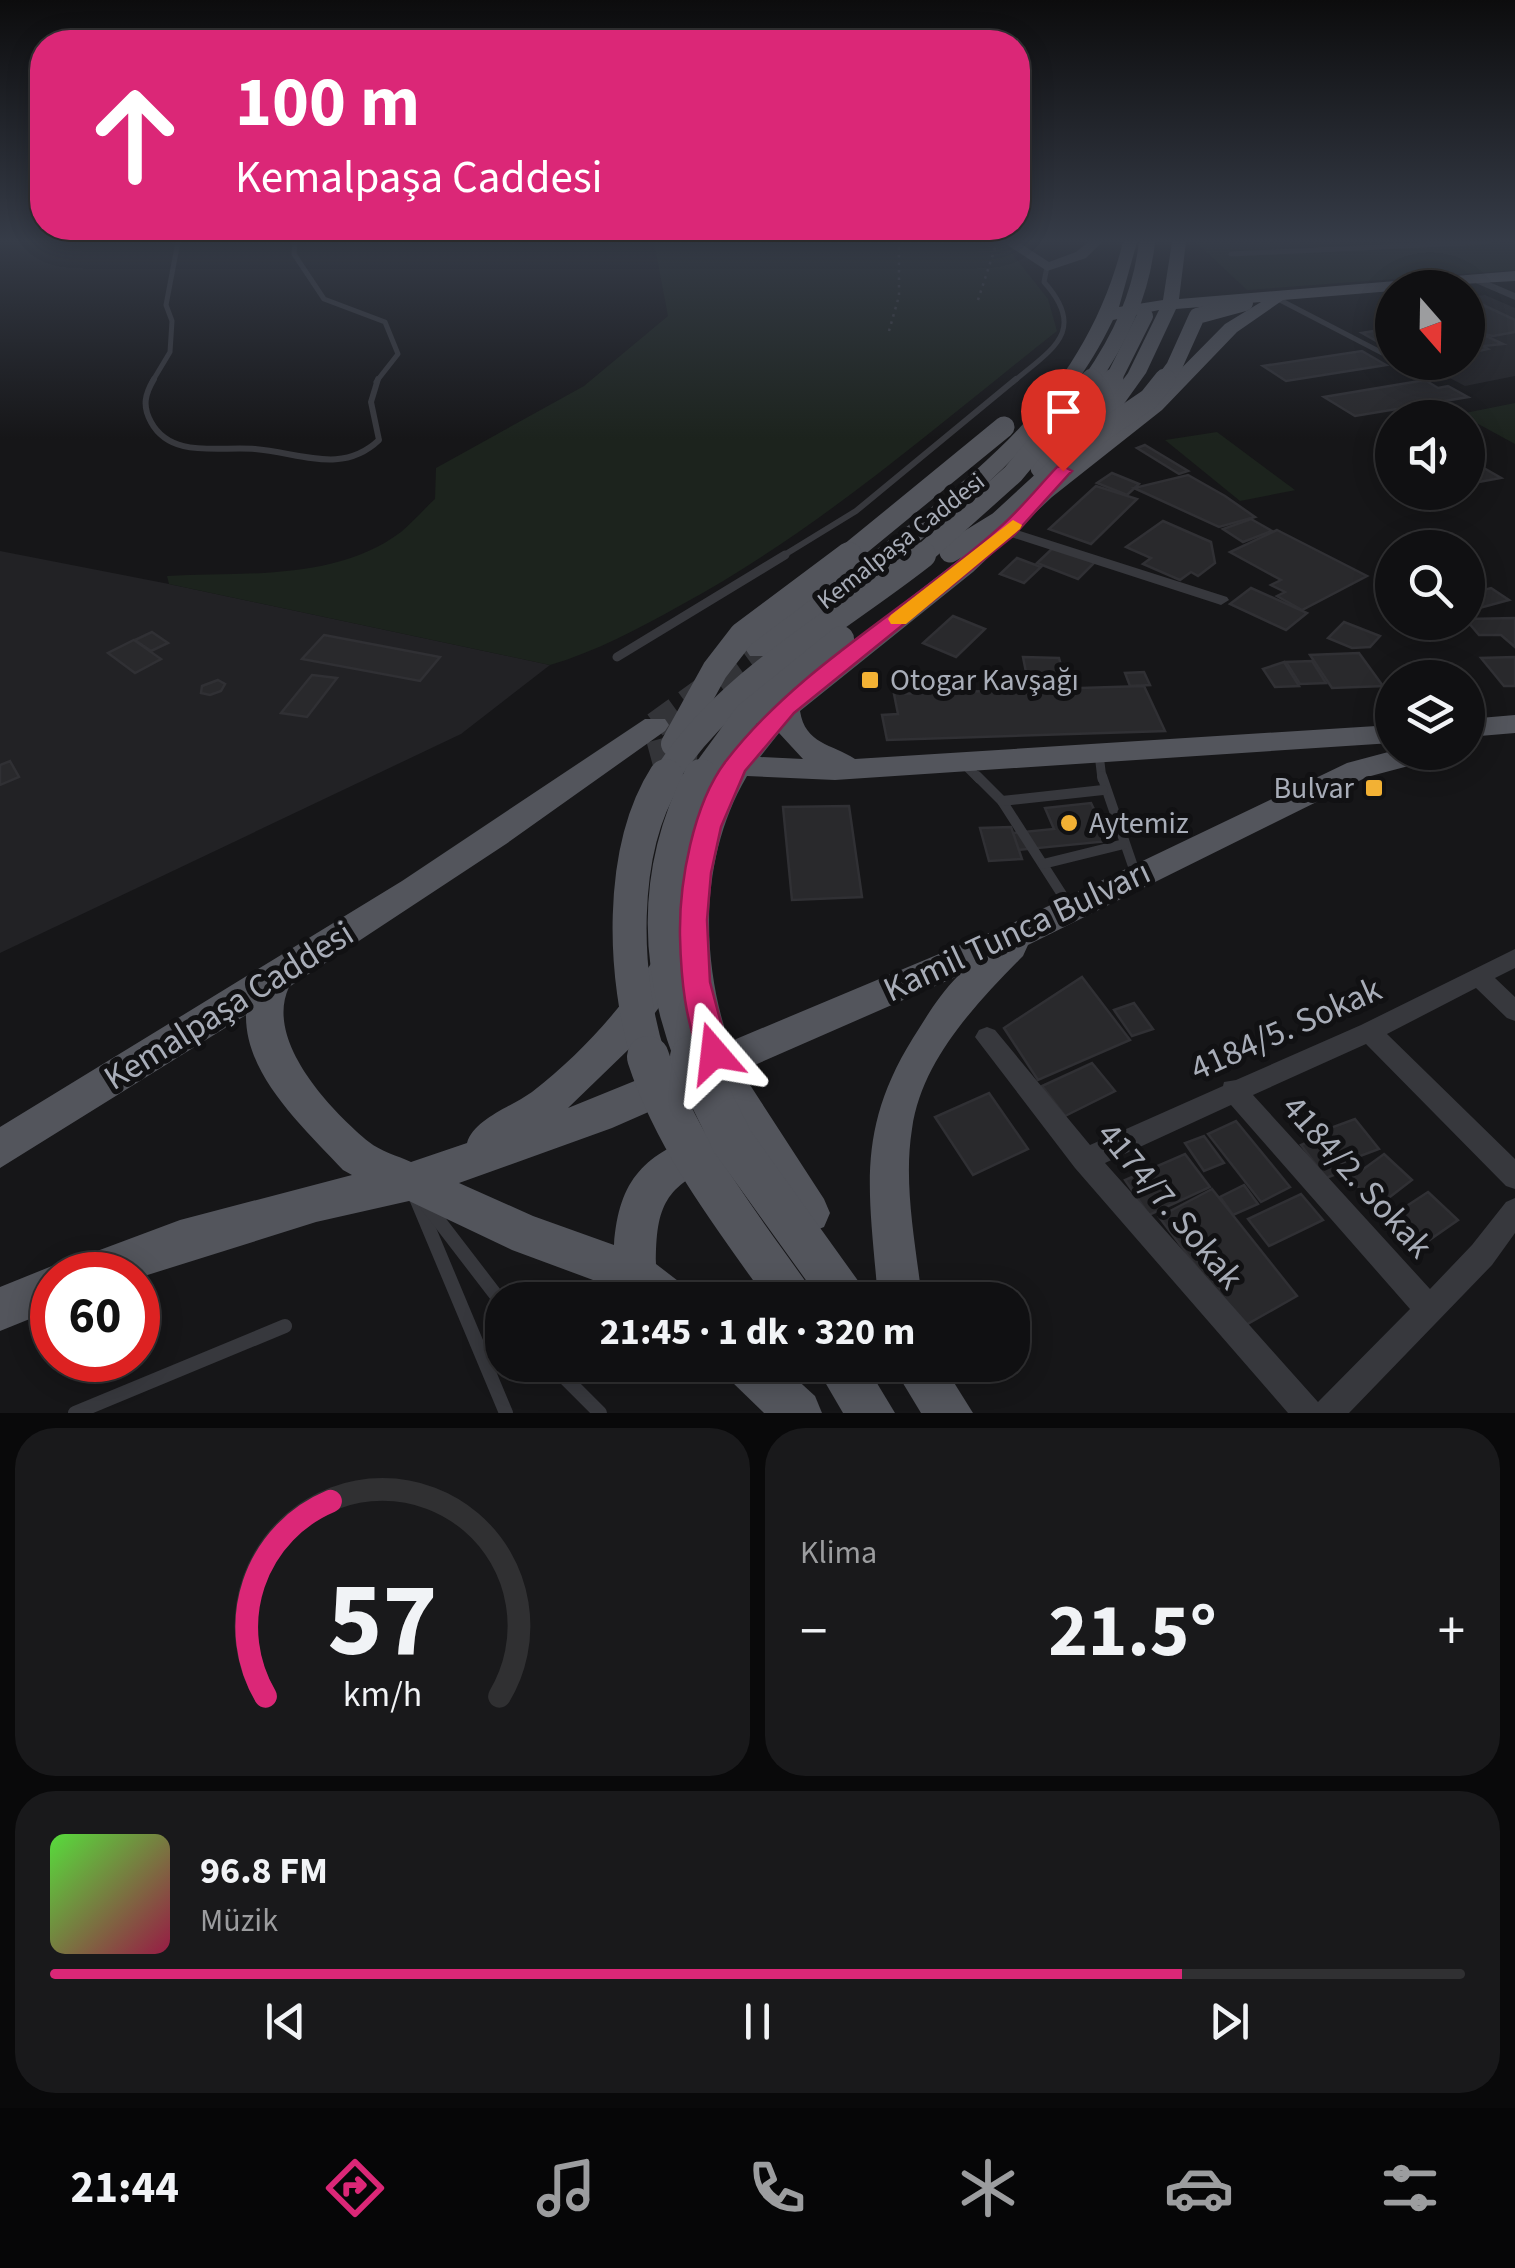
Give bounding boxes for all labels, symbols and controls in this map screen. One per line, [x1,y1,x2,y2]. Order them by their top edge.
text: 100 m [235,53,420,153]
icon: ahead [70,70,200,200]
text: Kemalpaşa Caddesi [235,146,603,210]
north arrow [1375,270,1485,380]
map controls [1375,270,1485,770]
pin [1021,369,1106,472]
icon: arrive [1036,384,1091,439]
button: sound [1375,400,1485,510]
street label: Kemalpaşa Caddesi [809,464,993,618]
button: search [1375,530,1485,640]
place label: Otogar Kavşağı [890,659,1079,702]
button: layers [1375,660,1485,770]
marker: Otogar Kavşağı [859,669,881,691]
place label: Bulvar [1273,767,1355,810]
marker: Bulvar [1363,777,1385,799]
place label: Aytemiz [1089,802,1189,845]
marker: Aytemiz [1058,812,1080,834]
street label: Kamil Tunca Bulvarı [875,847,1159,1015]
street label: Kemalpaşa Caddesi [95,909,363,1103]
street label: 4184/5. Sokak [1182,964,1390,1093]
position arrow [662,1001,766,1105]
street label: 4184/2. Sokak [1270,1084,1444,1270]
street label: 4174/7. Sokak [1085,1112,1255,1301]
speed limit sign: 60 [30,1252,160,1382]
text: 21:45 · 1 dk · 320 m [600,1305,915,1359]
text: Klima [800,1530,877,1576]
text: 57 [328,1548,437,1696]
text: 21.5° [1048,1578,1217,1685]
text: − [800,1593,827,1671]
text: + [1438,1593,1465,1671]
text: km/h [343,1669,422,1720]
text: 96.8 FM [200,1844,328,1898]
text: Müzik [200,1898,278,1944]
icon: previous [258,1994,313,2049]
icon: pause [730,1994,785,2049]
icon: next [1202,1994,1257,2049]
icon: directions [320,2153,390,2223]
icon: music [531,2153,601,2223]
icon: phone [742,2153,812,2223]
icon: climate [953,2153,1023,2223]
icon: car [1164,2153,1234,2223]
icon: filters [1375,2153,1445,2223]
text: 21:44 [70,2156,179,2220]

